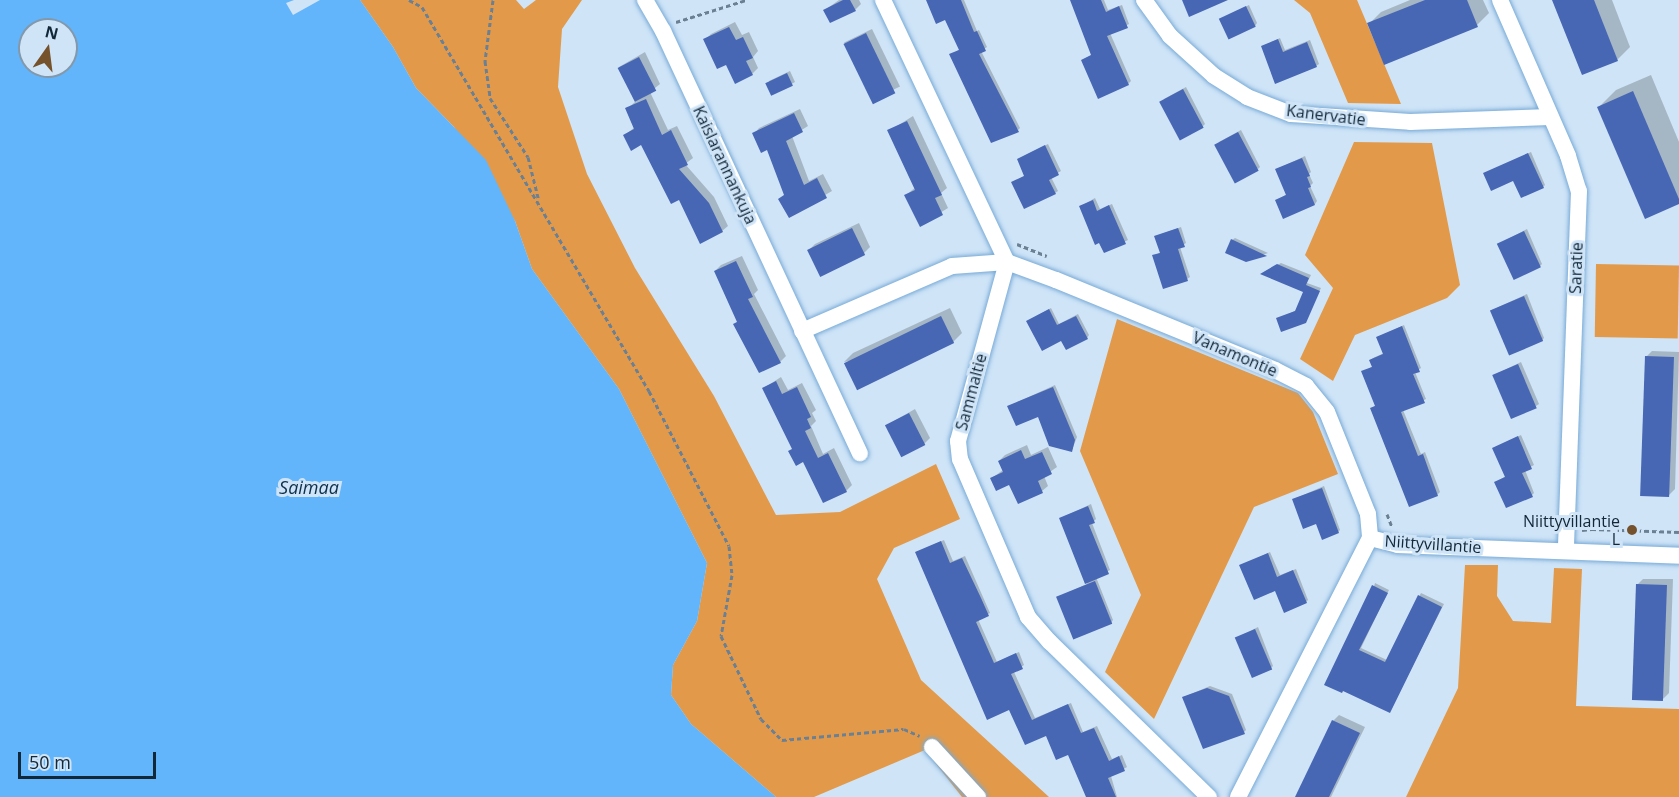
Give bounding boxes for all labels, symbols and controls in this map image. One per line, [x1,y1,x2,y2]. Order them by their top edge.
north arrow [18,18,78,78]
text: N [43,20,61,45]
street label: Kanervatie [1285,101,1367,129]
street label: Kaislarannankuja [689,103,761,227]
street label: Saratie [1566,242,1586,294]
street label: Vanamontie [1190,328,1280,380]
street label: Sammaltie [952,351,990,433]
water label: Saimaa [279,476,339,498]
place label: Niittyvillantie L [1523,511,1620,549]
marker: Niittyvillantie L [1625,523,1639,537]
street label: Niittyvillantie [1384,531,1482,557]
scale bar [21,740,159,778]
text: 50 m [29,750,71,774]

